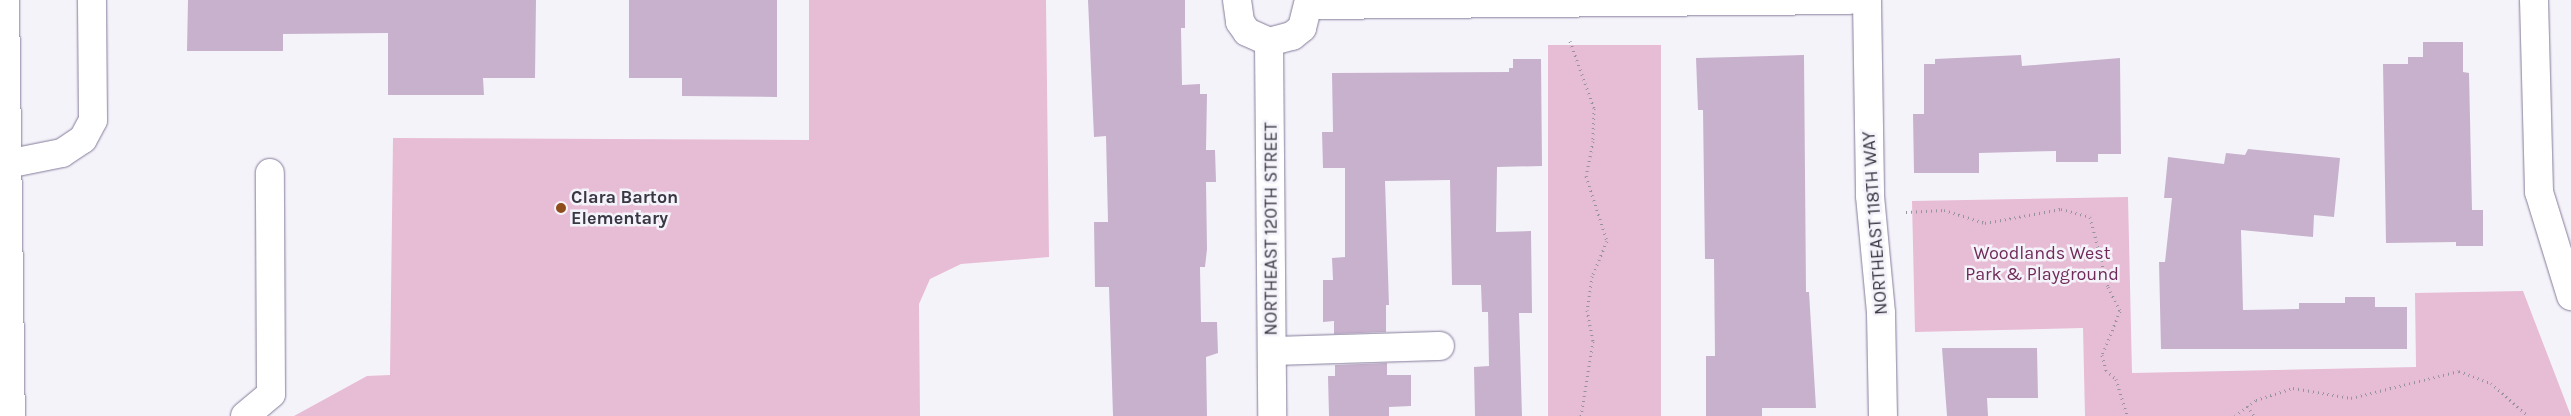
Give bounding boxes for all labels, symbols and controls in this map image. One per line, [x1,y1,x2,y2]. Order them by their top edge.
street label: NORTHEAST 120TH STREET [1260,122,1282,336]
street label: NORTHEAST 118TH WAY [1858,130,1892,316]
place label: Clara Barton Elementary [571,187,678,230]
marker: Clara Barton Elementary [555,202,567,214]
park label: Woodlands West Park & Playground [1965,243,2119,286]

